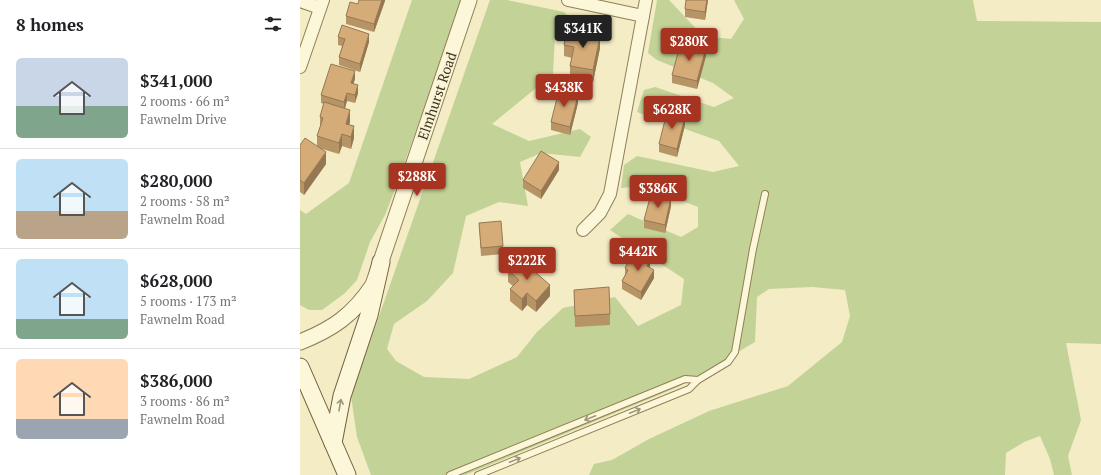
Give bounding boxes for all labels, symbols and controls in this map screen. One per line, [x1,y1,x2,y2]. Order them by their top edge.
text: 8 homes [16,13,84,36]
icon: filters [262,13,284,35]
pin: $341K [555,15,611,49]
text: $341K [564,19,602,37]
pin: $280K [661,28,717,62]
text: $280K [670,32,708,50]
street label: Elmhurst Road [413,49,461,142]
text: $341,000 [140,69,212,92]
icon: home [48,74,96,122]
pin: $438K [536,74,592,108]
text: $438K [545,78,583,96]
text: 2 rooms · 66 m² [140,92,230,110]
pin: $628K [644,96,700,130]
text: $628K [653,100,691,118]
text: Fawnelm Drive [140,110,227,128]
pin: $288K [389,163,445,197]
text: $288K [398,167,436,185]
text: $280,000 [140,169,212,192]
icon: home [48,175,96,223]
pin: $386K [630,175,686,209]
text: $386K [639,179,677,197]
text: 2 rooms · 58 m² [140,192,230,210]
text: Fawnelm Road [140,210,225,228]
pin: $442K [610,238,666,272]
text: $442K [619,242,657,260]
pin: $222K [499,247,555,281]
text: $222K [508,251,546,269]
text: $628,000 [140,269,212,292]
icon: home [48,275,96,323]
text: 5 rooms · 173 m² [140,292,237,310]
text: Fawnelm Road [140,310,225,328]
text: $386,000 [140,369,212,392]
icon: home [48,375,96,423]
text: 3 rooms · 86 m² [140,392,230,410]
one-way arrow [336,399,344,412]
one-way arrow [628,407,640,415]
text: Fawnelm Road [140,410,225,428]
one-way arrow [585,414,597,422]
one-way arrow [508,456,520,464]

